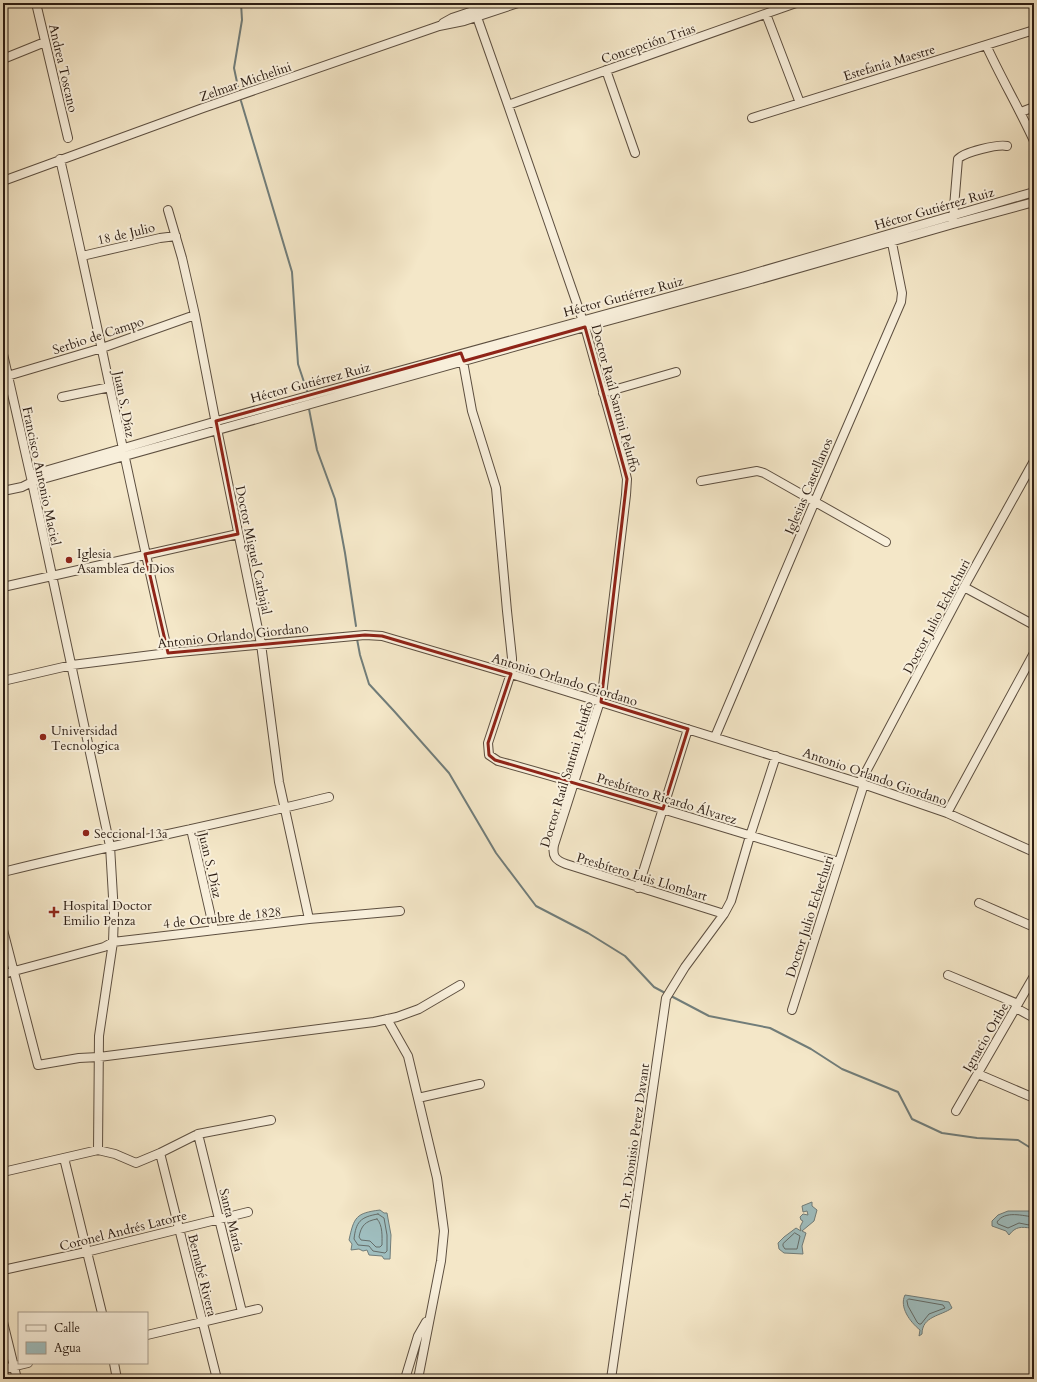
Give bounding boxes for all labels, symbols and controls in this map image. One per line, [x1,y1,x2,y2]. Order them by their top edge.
street label: Concepción Trias [599,19,698,68]
street label: Andrea Toscano [44,22,82,114]
street label: Estefanía Maestre [841,40,937,85]
street label: Zelmar Michelini [197,58,294,106]
street label: Héctor Gutiérrez Ruiz [872,183,996,235]
street label: 18 de Julio [96,219,157,249]
street label: Héctor Gutiérrez Ruiz [561,272,685,322]
street label: Serbio de Campo [50,313,146,359]
street label: Doctor Raúl Santini Peluffo [587,322,643,474]
street label: Héctor Gutiérrez Ruiz [248,358,372,408]
street label: Juan S. Díaz [108,368,139,439]
street label: Francisco Antonio Maciel [18,405,65,548]
street label: Iglesias Castellanos [780,435,837,537]
street label: Doctor Miguel Carbajal [231,484,276,617]
place label: Iglesia Asamblea de Dios [77,545,174,578]
marker: Iglesia Asamblea de Dios [64,555,74,565]
street label: Doctor Julio Echechuri [899,556,975,677]
street label: Antonio Orlando Giordano [157,619,309,653]
street label: Antonio Orlando Giordano [490,649,640,711]
street label: Doctor Raúl Santini Peluffo [536,699,598,850]
place label: Universidad Tecnologica [51,722,120,755]
marker: Universidad Tecnologica [38,732,48,742]
street label: Antonio Orlando Giordano [800,744,949,810]
street label: Presbítero Ricardo Álvarez [594,769,739,829]
place label: Seccional 13a [94,825,168,843]
marker: Seccional 13a [81,828,91,838]
street label: Juan S. Díaz [193,829,226,900]
street label: Presbítero Luis Llombart [574,849,709,905]
street label: Doctor Julio Echechuri [782,853,838,980]
place label: Hospital Doctor Emilio Penza [63,897,152,930]
street label: 4 de Octubre de 1828 [162,903,282,933]
marker: Hospital Doctor Emilio Penza [48,906,60,918]
street label: Ignacio Oribe [959,999,1013,1075]
street label: Dr. Dionisio Perez Davant [616,1062,654,1210]
street label: Santa María [214,1187,248,1254]
street label: Coronel Andrés Latorre [58,1206,189,1256]
street label: Bernabé Rivera [183,1232,221,1319]
legend [18,1312,148,1364]
text: Calle [54,1320,80,1336]
text: Agua [54,1340,82,1356]

